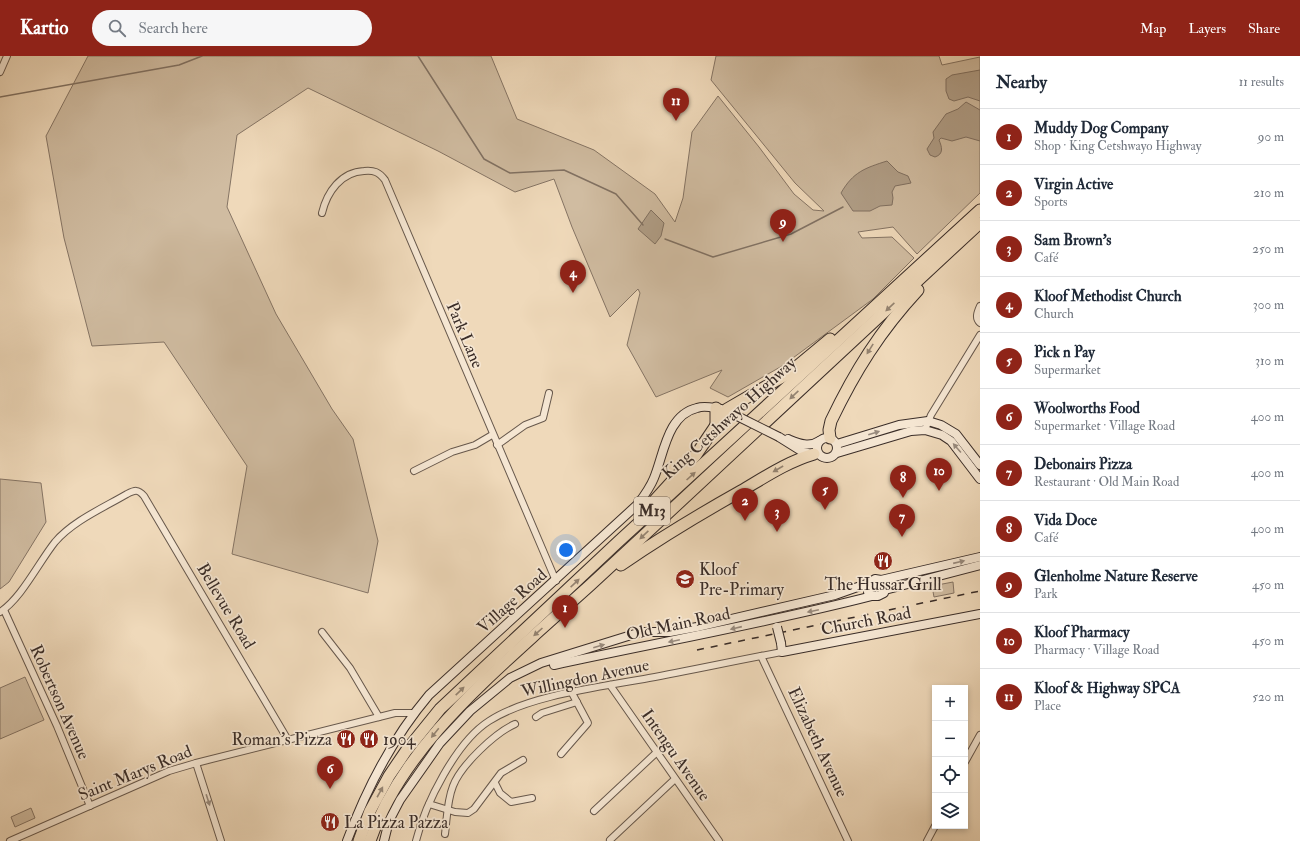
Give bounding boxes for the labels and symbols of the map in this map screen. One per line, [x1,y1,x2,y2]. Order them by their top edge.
pin: 11 [663,88,689,121]
pin: 9 [770,209,796,242]
pin: 4 [560,260,586,293]
street label: Park Lane [442,299,488,371]
one-way arrow [885,302,895,312]
one-way arrow [866,344,874,355]
street label: King Cetshwayo Highway [658,352,801,485]
one-way arrow [789,391,800,400]
one-way arrow [869,430,881,436]
one-way arrow [952,442,961,453]
pin: 10 [926,458,952,491]
pin: 8 [890,465,916,498]
one-way arrow [772,466,784,473]
one-way arrow [686,471,696,480]
pin: 5 [812,477,838,510]
pin: 2 [732,488,758,521]
road number: M13 [634,497,670,525]
pin: 3 [764,499,790,532]
pin: 7 [889,504,915,537]
one-way arrow [639,531,649,540]
your location [556,540,576,560]
restaurant icon: The Hussar Grill [872,550,894,572]
one-way arrow [953,558,965,564]
street label: Bellevue Road [192,559,260,653]
place label: Kloof Pre-Primary [699,559,785,601]
street label: Village Road [473,564,552,638]
school or university icon: Kloof Pre-Primary [674,568,696,590]
place label: The Hussar Grill [824,574,942,595]
one-way arrow [570,578,580,588]
pin: 1 [552,595,578,628]
street label: Church Road [819,602,913,640]
street label: Old Main Road [624,603,732,645]
one-way arrow [807,608,819,614]
one-way arrow [730,625,742,631]
one-way arrow [532,628,543,637]
one-way arrow [668,638,680,644]
street label: Robertson Avenue [25,642,95,762]
one-way arrow [593,643,605,649]
street label: Willingdon Avenue [518,654,651,702]
street label: Elizabeth Avenue [783,684,853,800]
one-way arrow [455,686,465,695]
street label: Intengu Avenue [637,705,715,805]
restaurant icon: Roman's Pizza [335,728,357,750]
restaurant icon: 1904 [358,728,380,750]
one-way arrow [430,728,439,739]
place label: Roman's Pizza [232,729,333,750]
place label: 1904 [383,729,416,750]
street label: Saint Marys Road [75,740,196,806]
pin: 6 [317,756,343,789]
one-way arrow [376,787,383,798]
one-way arrow [205,794,211,806]
restaurant icon: La Pizza Pazza [319,811,341,833]
place label: La Pizza Pazza [344,812,449,833]

